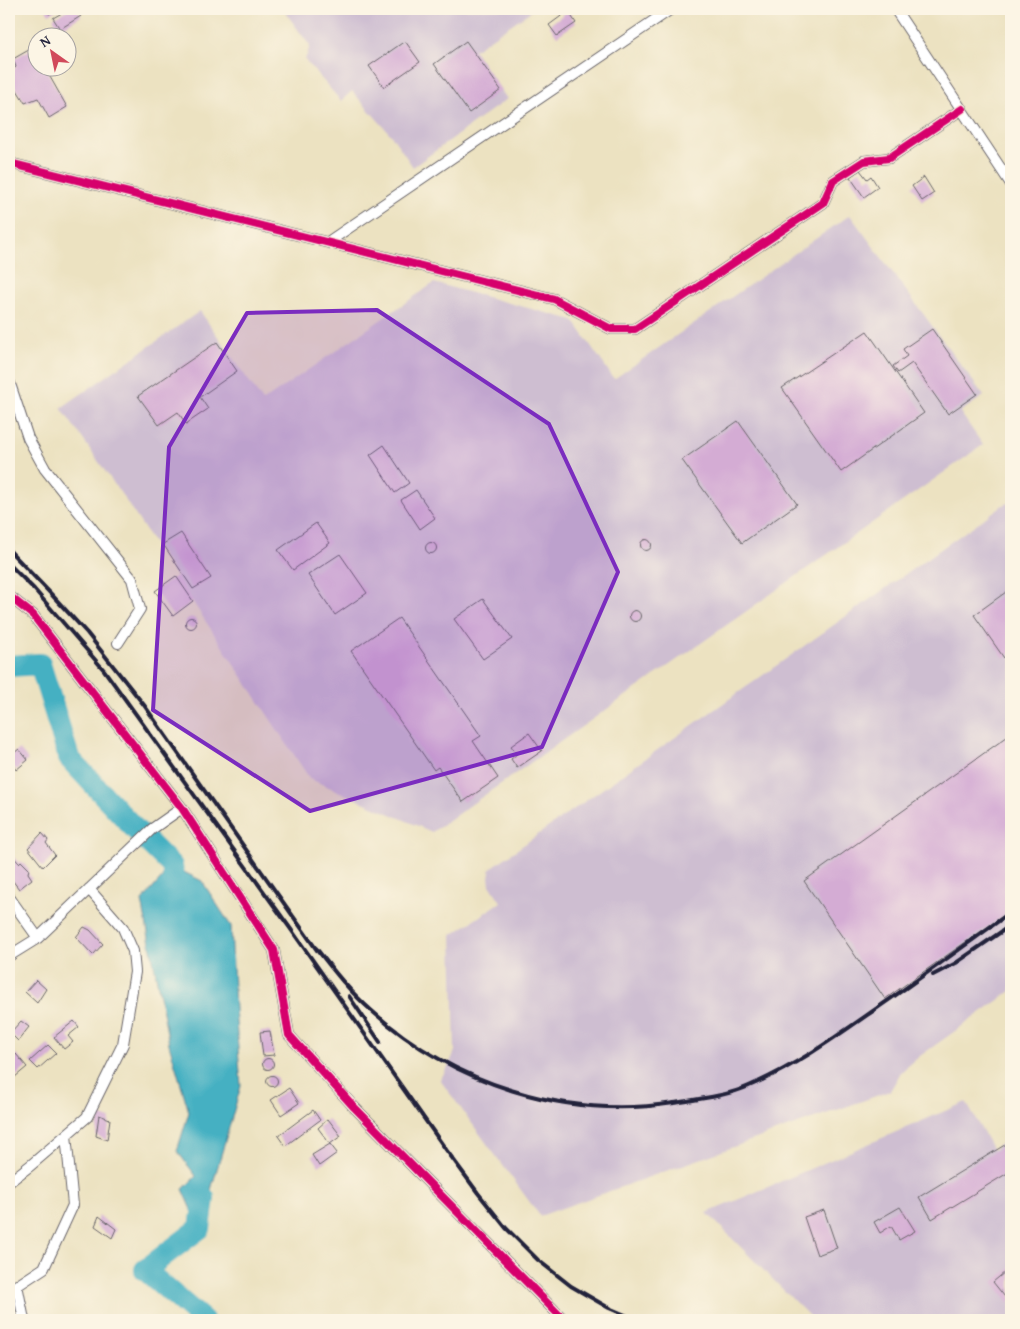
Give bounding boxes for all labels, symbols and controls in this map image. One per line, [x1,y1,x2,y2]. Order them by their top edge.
north arrow [28,28,78,78]
text: N [36,30,55,52]

